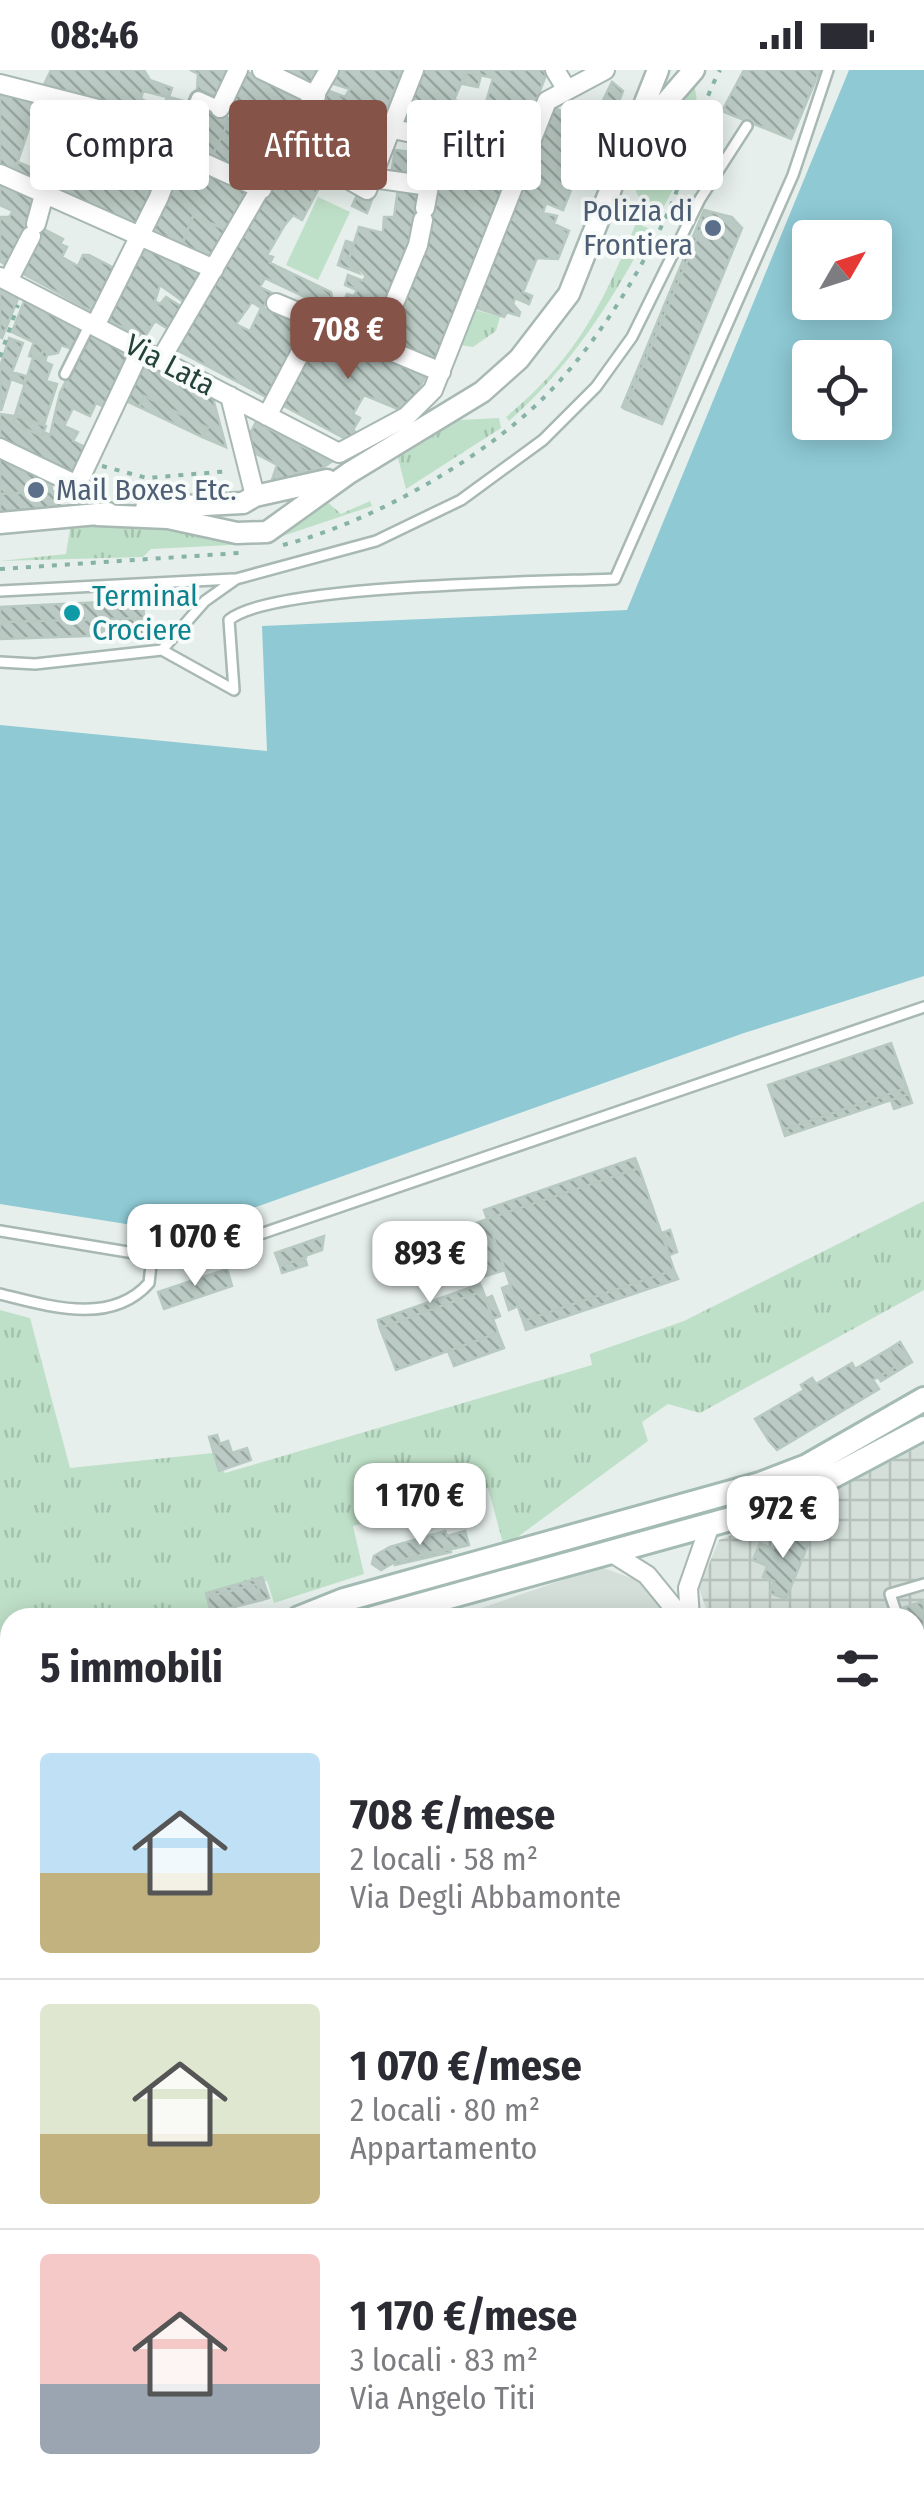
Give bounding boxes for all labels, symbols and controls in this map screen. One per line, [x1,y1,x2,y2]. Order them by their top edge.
text: 08:46 [50,12,139,58]
chip: Compra [30,100,209,190]
chip: Affitta [229,100,387,190]
chip: Filtri [407,100,541,190]
chip: Nuovo [561,100,723,190]
place label: Polizia di Frontiera [582,193,693,263]
marker: Polizia di Frontiera [702,217,724,239]
north arrow [792,220,892,320]
map controls [792,220,892,440]
pin: 708 € [278,297,418,382]
text: 708 € [312,310,384,348]
street label: Via Lata [119,326,221,404]
button: locate [792,340,892,440]
place label: Mail Boxes Etc. [56,472,237,508]
marker: Mail Boxes Etc. [25,479,47,501]
place label: Terminal Crociere [92,578,198,648]
marker: Terminal Crociere [61,602,83,624]
pin: 1 070 € [103,1204,287,1289]
text: 1 070 € [149,1217,241,1255]
pin: 893 € [360,1221,500,1306]
text: 893 € [394,1234,466,1272]
pin: 1 170 € [328,1463,512,1548]
text: 1 170 € [376,1476,464,1514]
pin: 972 € [713,1476,853,1561]
text: 972 € [749,1489,817,1527]
icon: filters [830,1641,885,1696]
text: 5 immobili [40,1643,223,1693]
text: 708 €/mese [350,1790,555,1840]
icon: home [120,1793,240,1913]
text: 2 locali · 58 m² [350,1840,538,1878]
text: Via Degli Abbamonte [350,1878,621,1916]
text: 1 070 €/mese [350,2041,582,2091]
icon: home [120,2044,240,2164]
text: 2 locali · 80 m² [350,2091,540,2129]
text: Appartamento [350,2129,537,2167]
text: 1 170 €/mese [350,2291,577,2341]
icon: home [120,2294,240,2414]
text: 3 locali · 83 m² [350,2341,538,2379]
text: Via Angelo Titi [350,2379,536,2417]

